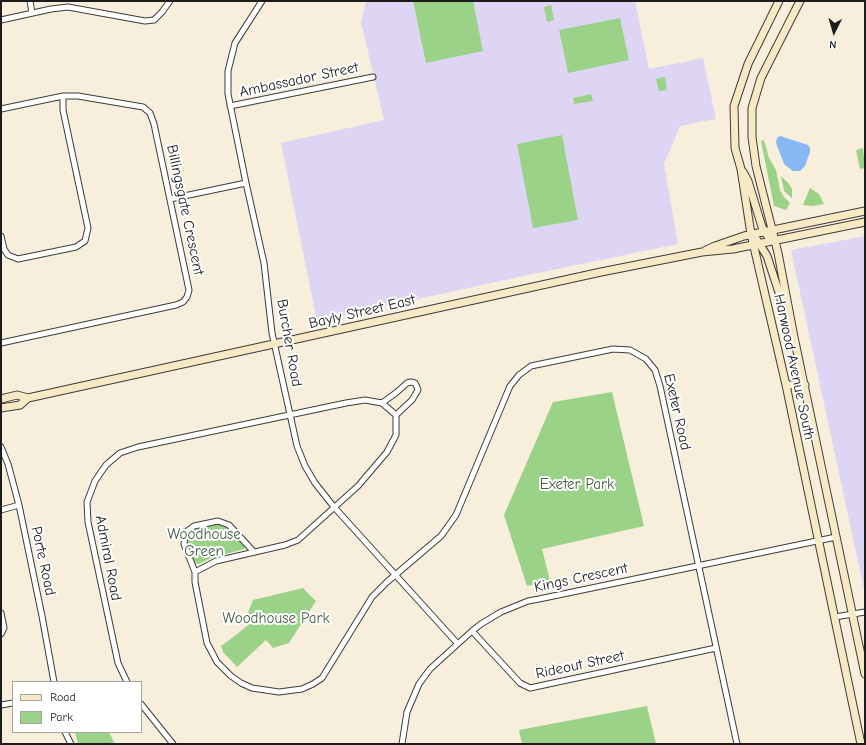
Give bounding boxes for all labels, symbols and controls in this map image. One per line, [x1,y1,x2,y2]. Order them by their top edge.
north arrow [814,12,854,52]
text: N [829,38,837,51]
street label: Ambassador Street [238,59,360,101]
street label: Billingsgate Crescent [162,143,208,277]
street label: Bayly Street East [307,291,417,333]
street label: Harwood Avenue South [770,292,818,442]
street label: Burcher Road [272,298,306,388]
street label: Exeter Road [659,372,695,452]
park label: Exeter Park [540,476,614,494]
street label: Admiral Road [91,514,125,602]
street label: Porte Road [27,525,59,597]
park label: Woodhouse Green [167,526,241,561]
street label: Kings Crescent [533,559,629,597]
park label: Woodhouse Park [222,610,330,628]
street label: Rideout Street [534,647,626,683]
legend [12,681,142,733]
text: Road [50,690,76,704]
text: Park [50,710,73,724]

